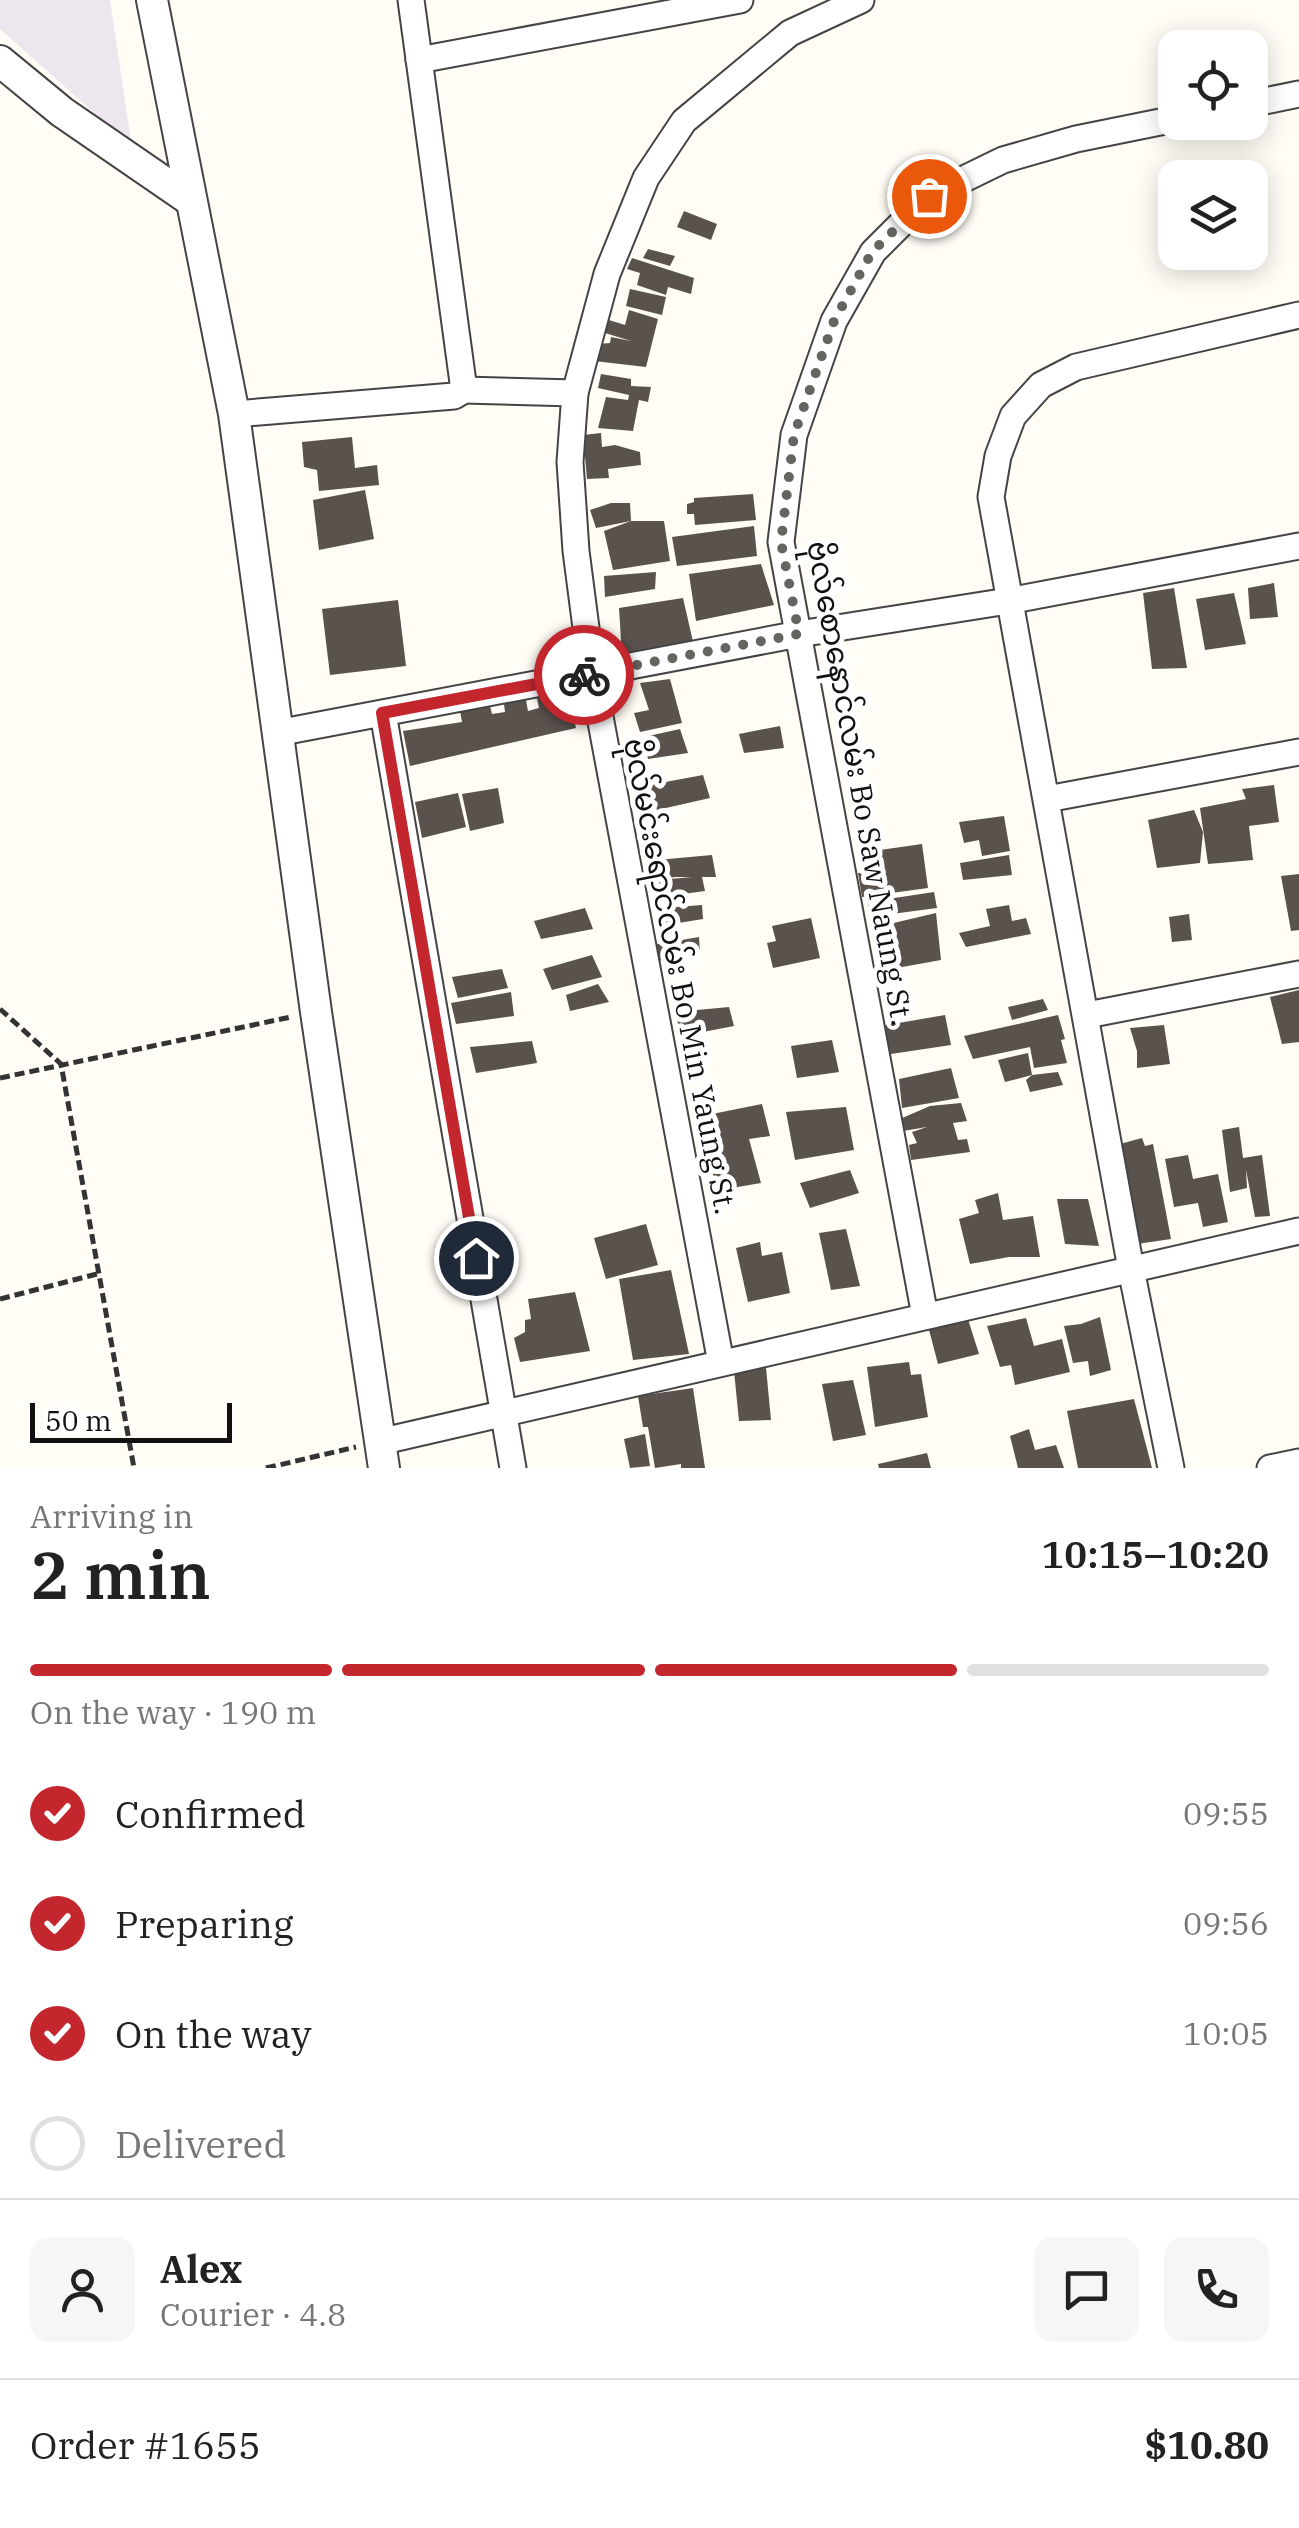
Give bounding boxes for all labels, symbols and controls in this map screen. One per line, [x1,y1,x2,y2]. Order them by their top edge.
map controls [1158,30,1268,270]
button: locate [1158,30,1268,140]
pin [887,154,972,239]
button: layers [1158,160,1268,270]
icon: bag [902,169,957,224]
street label: ဗိုလ်စောနောင်လမ်း Bo Saw Naung St. [792,537,924,1030]
courier [534,625,634,725]
icon: bike [557,648,612,703]
street label: ဗိုလ်မင်းရောင်လမ်း Bo Min Yaung St. [609,734,747,1219]
pin [434,1216,519,1301]
icon: home [449,1231,504,1286]
scale bar [30,1398,232,1442]
text: 50 m [45,1402,112,1439]
text: Arriving in [30,1495,193,1537]
text: 10:15–10:20 [1042,1529,1269,1578]
text: 2 min [30,1532,211,1617]
text: On the way · 190 m [30,1691,316,1733]
icon: check [30,1786,85,1841]
text: Confirmed [115,1789,306,1838]
text: 09:55 [1183,1792,1269,1834]
icon: check [30,1896,85,1951]
text: Preparing [115,1899,294,1948]
text: 09:56 [1183,1902,1269,1944]
icon: check [30,2006,85,2061]
text: On the way [115,2009,312,2058]
text: 10:05 [1183,2012,1269,2054]
text: Delivered [115,2119,287,2168]
button: person [30,2237,135,2342]
button: chat [1034,2237,1139,2342]
button: phone [1164,2237,1269,2342]
text: Alex [160,2244,242,2293]
text: Courier · 4.8 [160,2293,346,2335]
text: Order #1655 [30,2420,261,2469]
text: $10.80 [1144,2420,1269,2469]

